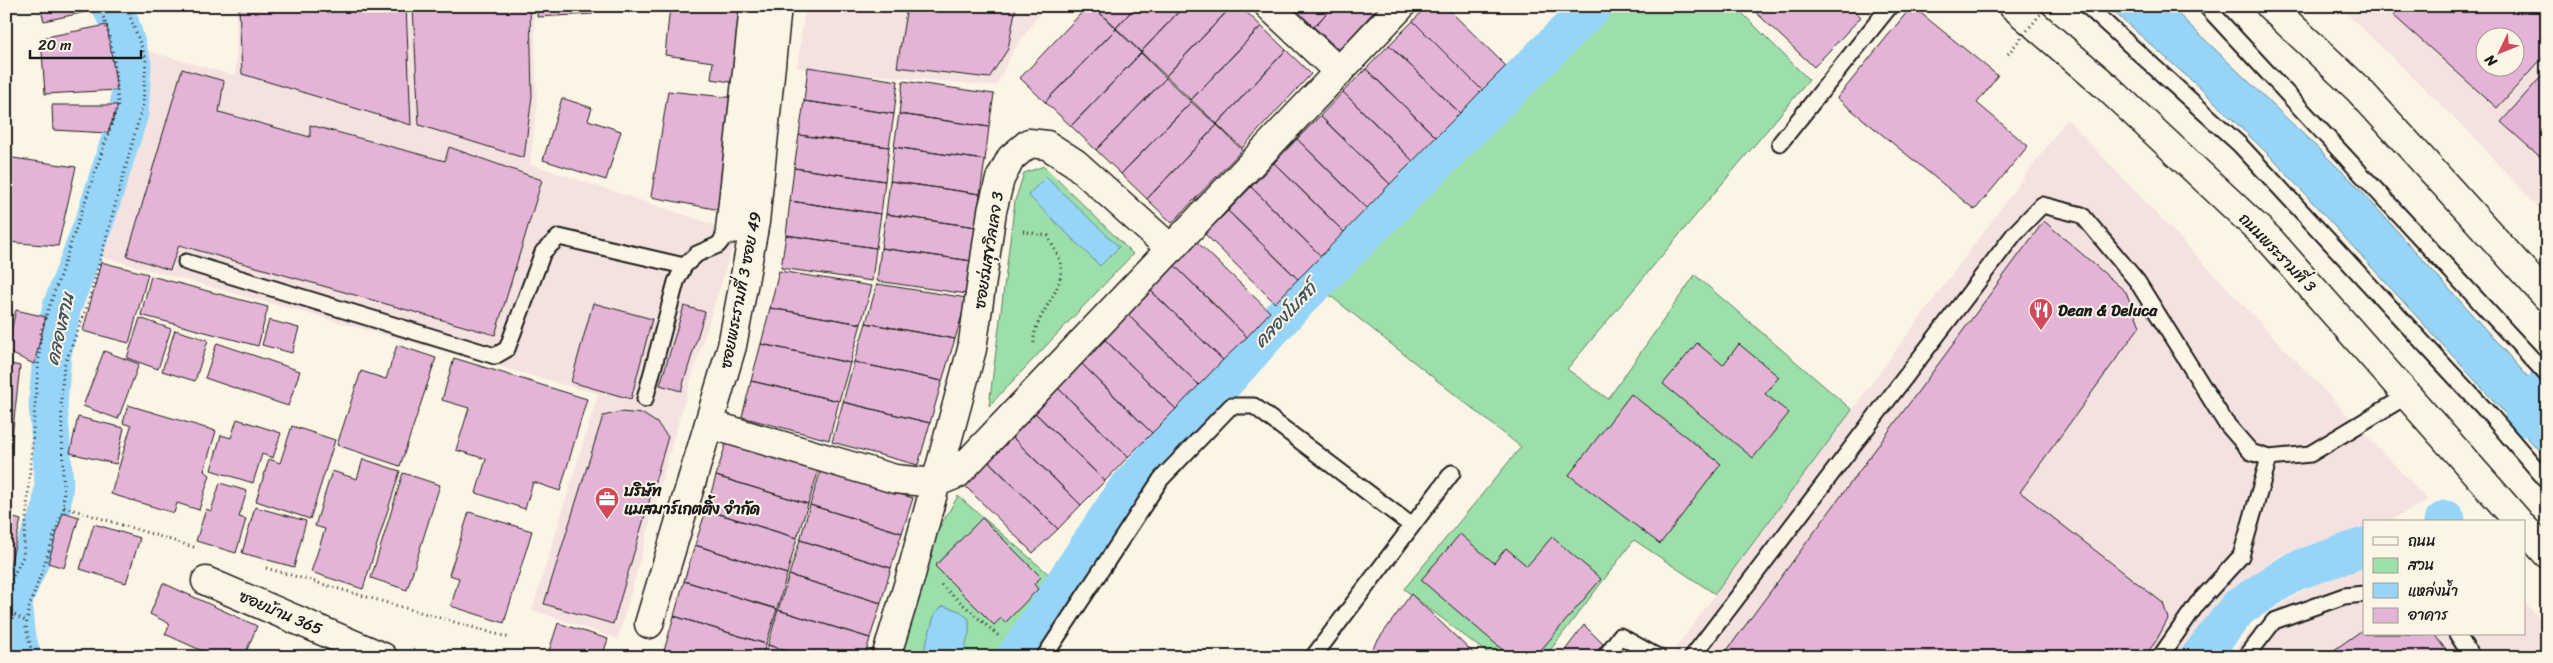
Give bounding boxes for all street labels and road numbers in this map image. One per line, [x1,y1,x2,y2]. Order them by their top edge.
street label: ซอยร่มสุขวิลเลจ 3 [965,189,1012,311]
street label: ถนนพระรามที่ 3 [2232,205,2324,300]
street label: ซอยพระรามที่ 3 ซอย 49 [711,209,770,371]
street label: ซอยบ้าน 365 [234,582,327,643]

